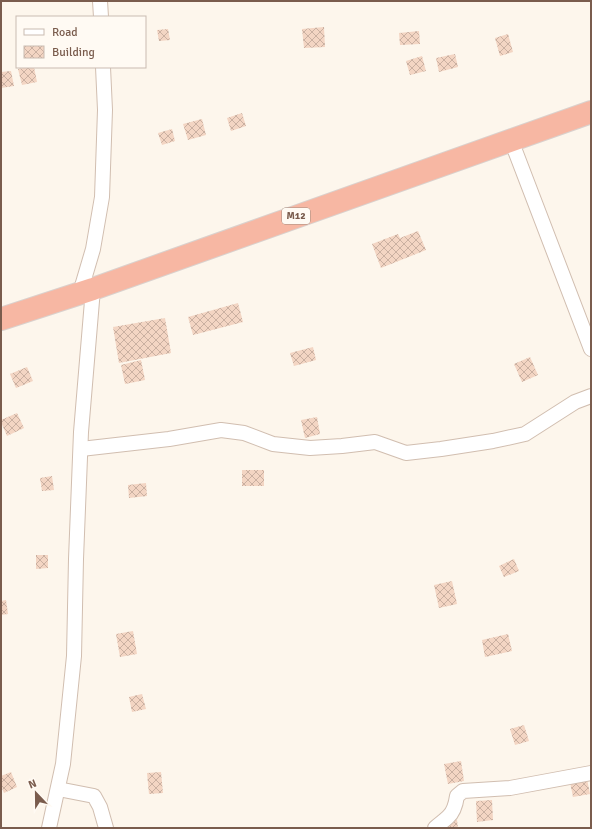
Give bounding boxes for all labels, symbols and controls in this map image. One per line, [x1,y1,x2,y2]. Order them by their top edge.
legend [16,16,146,68]
text: Road [52,25,78,40]
text: Building [52,45,95,60]
road number: M12 [282,208,310,224]
north arrow [16,773,56,813]
text: N [26,777,38,792]

